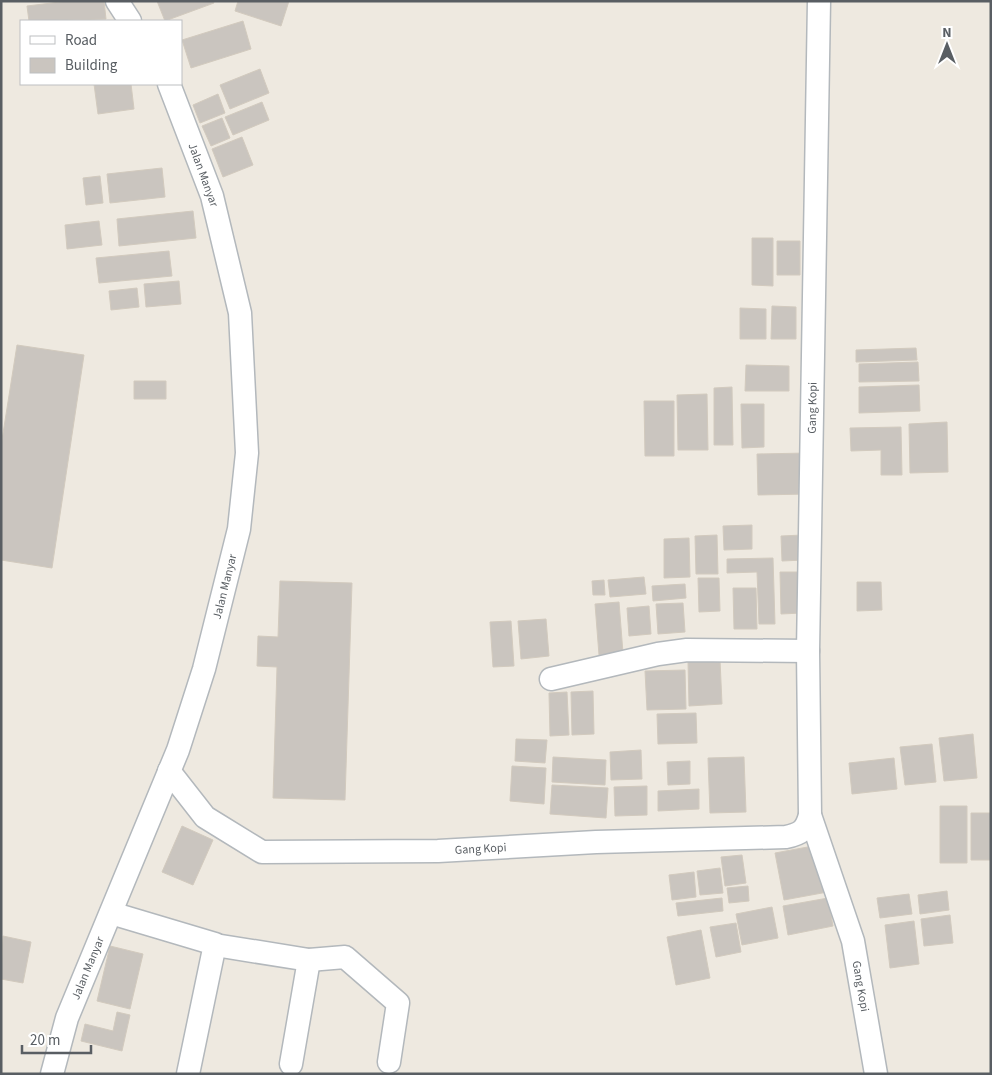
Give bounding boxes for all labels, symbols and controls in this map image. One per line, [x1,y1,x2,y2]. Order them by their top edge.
legend [20,20,182,85]
north arrow [922,20,972,70]
text: N [942,23,952,43]
text: Road [65,30,97,51]
text: Building [65,55,118,76]
street label: Jalan Manyar [184,141,223,210]
street label: Gang Kopi [803,382,821,434]
street label: Jalan Manyar [208,551,241,621]
street label: Gang Kopi [454,839,507,859]
street label: Jalan Manyar [67,933,109,1002]
street label: Gang Kopi [848,959,874,1013]
scale bar [22,1022,91,1054]
text: 20 m [30,1030,60,1051]

